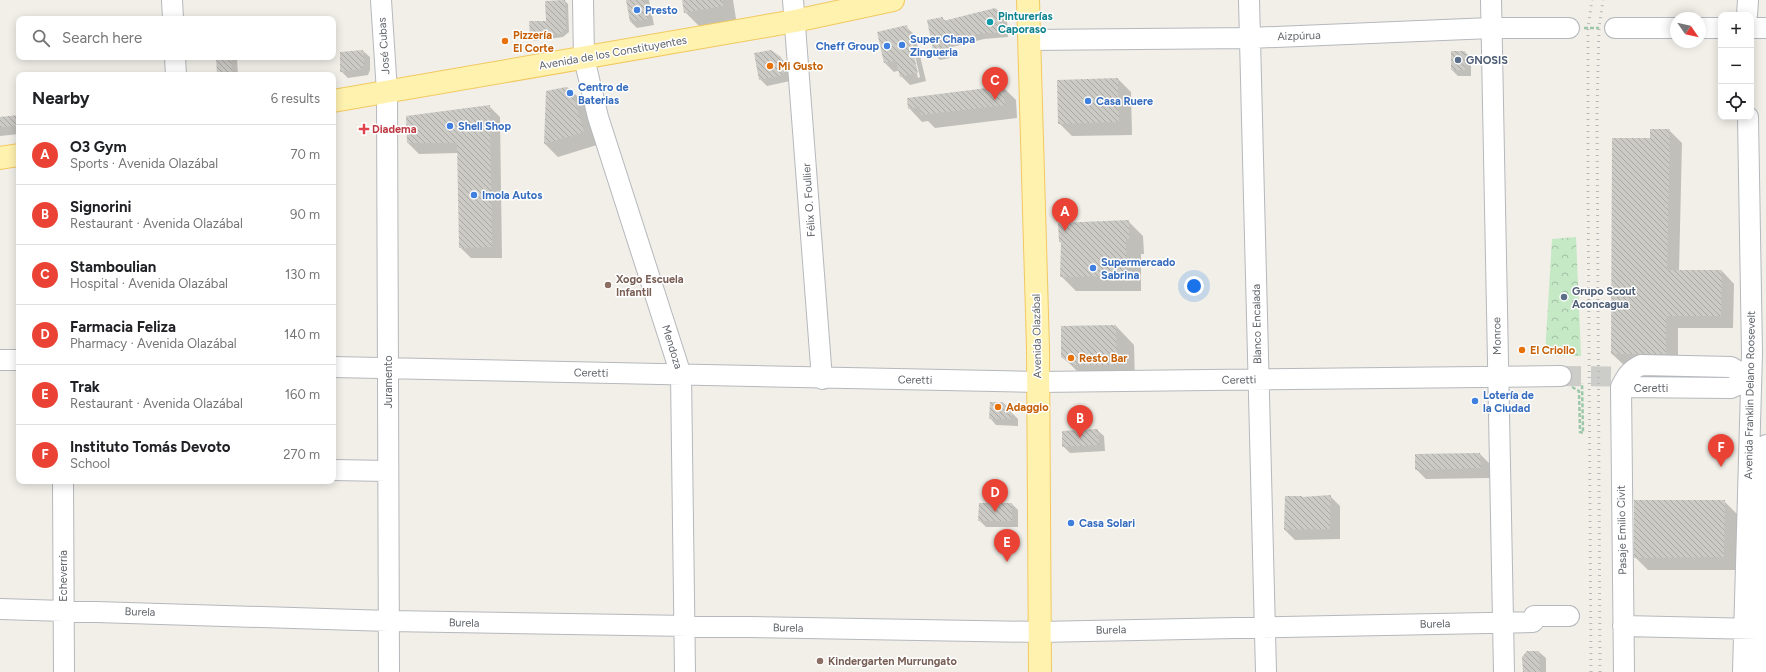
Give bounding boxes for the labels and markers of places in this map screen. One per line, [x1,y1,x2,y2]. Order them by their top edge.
place label: Presto [645,4,678,17]
marker: Presto [632,5,642,15]
place label: Pinturerías Caporaso [998,10,1053,36]
marker: Pinturerías Caporaso [985,17,995,27]
place label: Pizzería El Corte [513,29,554,55]
place label: Super Chapa Zingueria [910,33,975,59]
marker: Pizzería El Corte [500,36,510,46]
place label: Cheff Group [816,40,879,53]
marker: Super Chapa Zingueria [897,40,907,50]
marker: Cheff Group [882,41,892,51]
place label: GNOSIS [1466,54,1508,67]
marker: GNOSIS [1453,55,1463,65]
place label: Mi Gusto [778,60,824,73]
marker: Mi Gusto [765,61,775,71]
pin: C [982,67,1008,100]
place label: Centro de Baterias [578,81,629,107]
marker: Centro de Baterias [565,88,575,98]
place label: Casa Ruere [1096,95,1153,108]
marker: Casa Ruere [1083,96,1093,106]
place label: Shell Shop [458,120,511,133]
marker: Shell Shop [445,121,455,131]
place label: Diadema [372,123,417,136]
marker: Diadema [359,124,369,134]
place label: Imola Autos [482,189,542,202]
marker: Imola Autos [469,190,479,200]
pin: A [1052,198,1078,231]
place label: Supermercado Sabrina [1101,256,1176,282]
marker: Supermercado Sabrina [1088,263,1098,273]
place label: Xogo Escuela Infantil [616,273,684,299]
marker: Xogo Escuela Infantil [603,280,613,290]
place label: Grupo Scout Aconcagua [1572,285,1637,311]
marker: Grupo Scout Aconcagua [1559,292,1569,302]
place label: El Criollo [1530,344,1576,357]
marker: El Criollo [1517,345,1527,355]
place label: Resto Bar [1079,352,1128,365]
marker: Resto Bar [1066,353,1076,363]
place label: Lotería de la Ciudad [1483,389,1534,415]
marker: Lotería de la Ciudad [1470,396,1480,406]
place label: Adaggio [1006,401,1049,414]
marker: Adaggio [993,402,1003,412]
pin: B [1067,405,1093,438]
pin: F [1708,434,1734,467]
pin: D [982,479,1008,512]
place label: Casa Solari [1079,517,1135,530]
marker: Casa Solari [1066,518,1076,528]
pin: E [994,529,1020,562]
place label: Kindergarten Murrungato [828,655,957,668]
marker: Kindergarten Murrungato [815,656,825,666]

